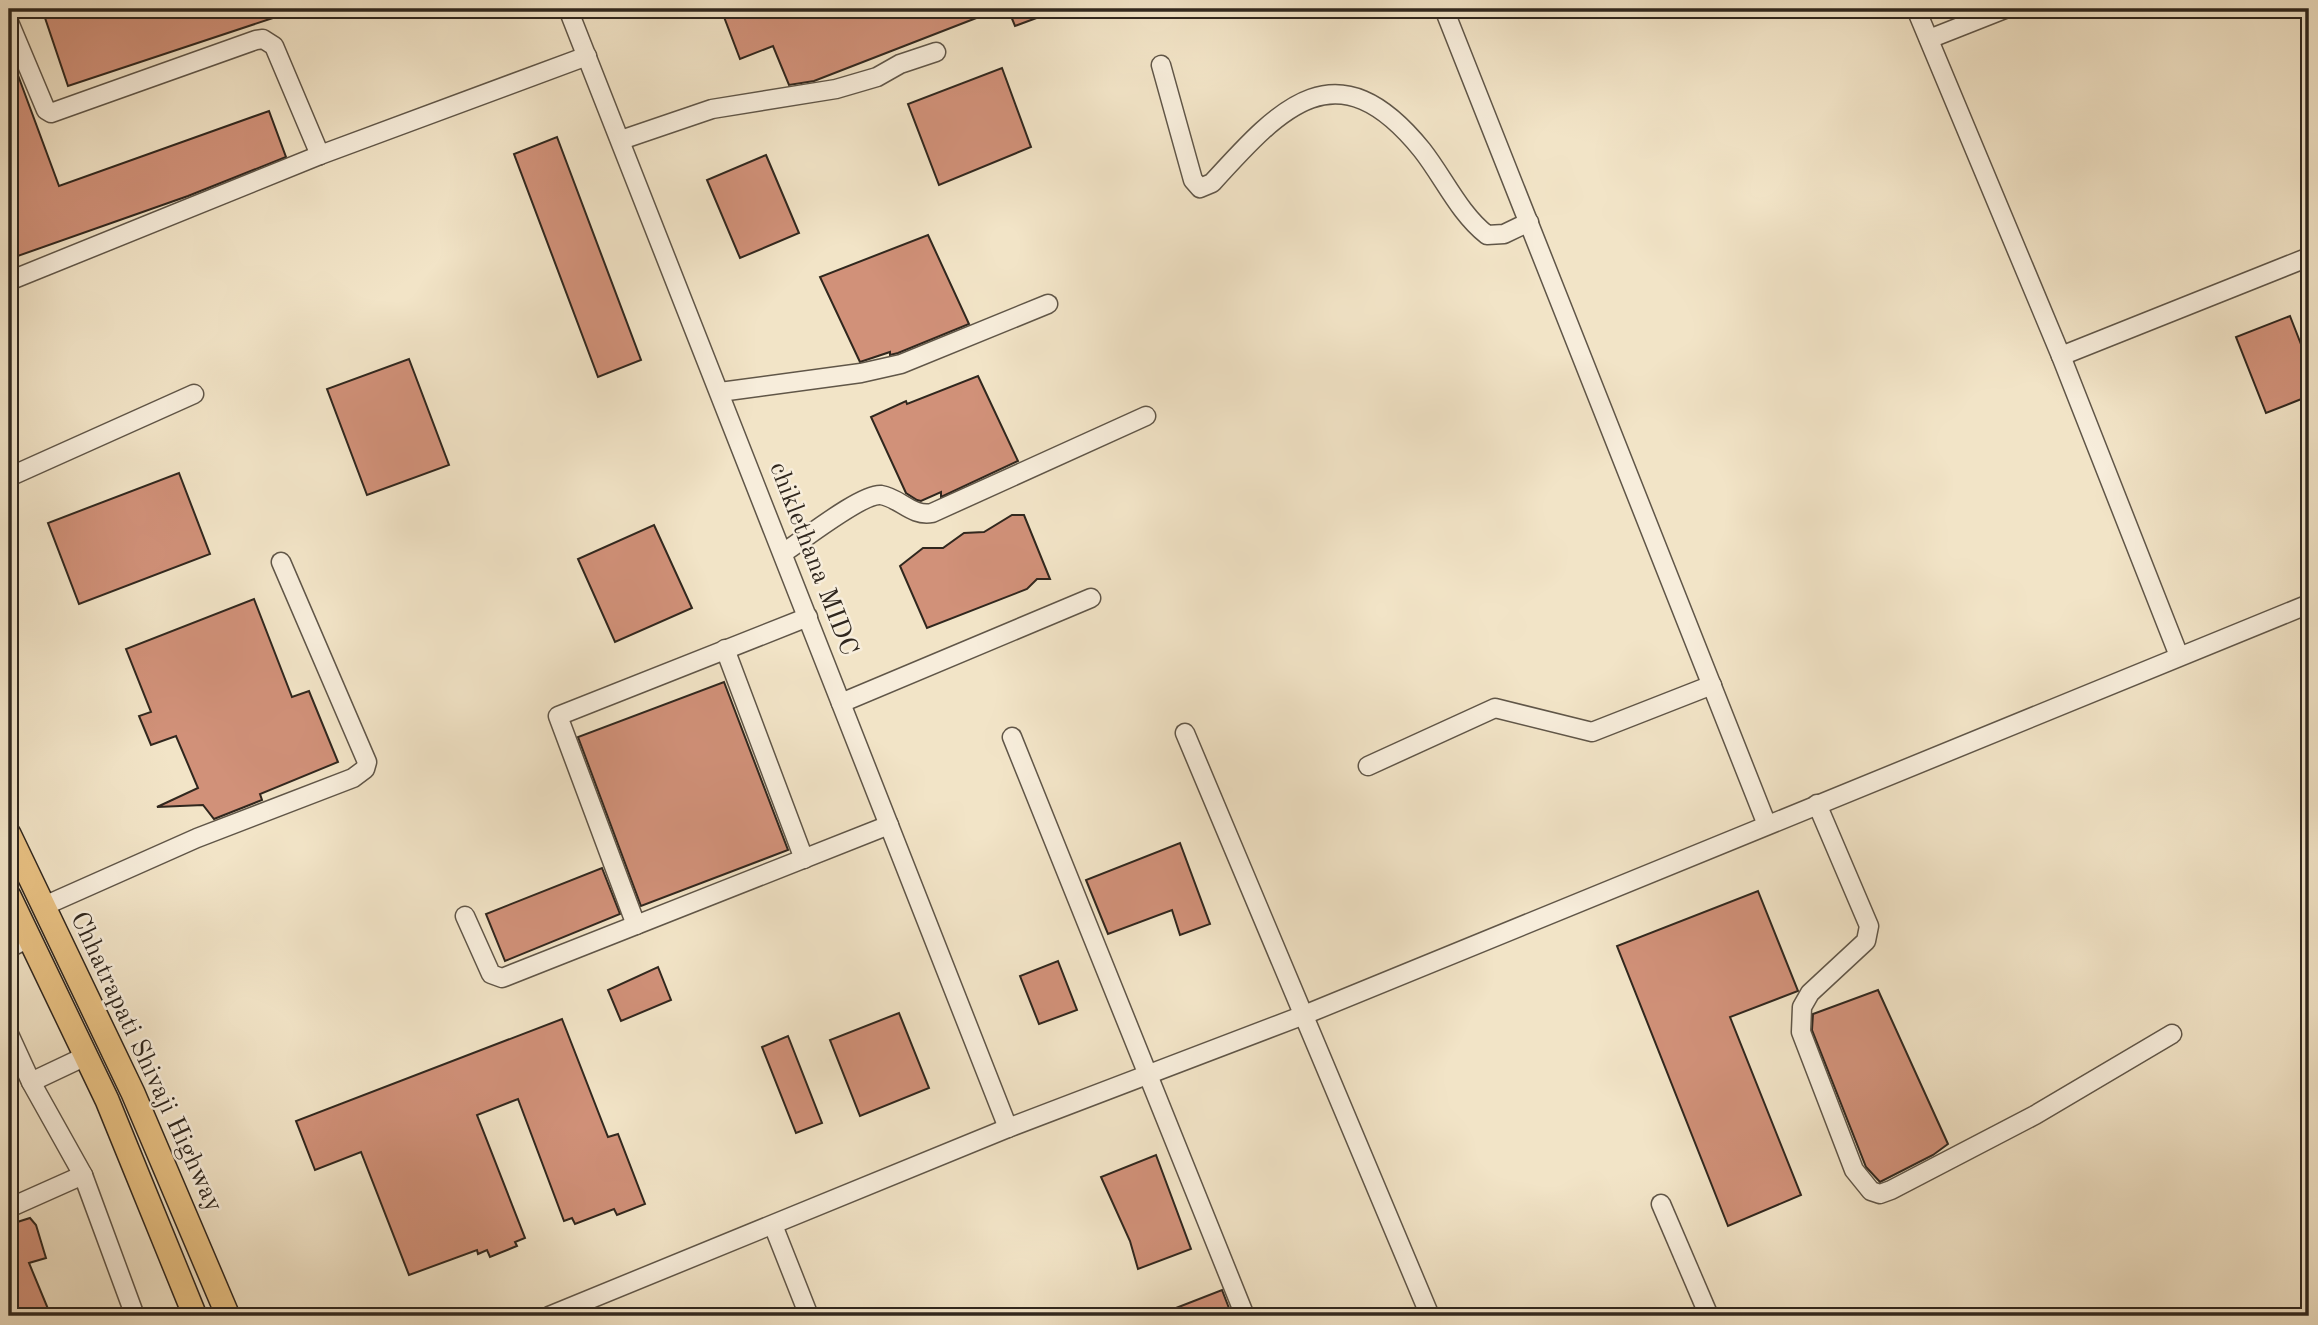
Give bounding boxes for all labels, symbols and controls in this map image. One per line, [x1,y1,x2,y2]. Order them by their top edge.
street label: chiklethana MIDC [764,459,862,659]
street label: Chhatrapati Shivaji Highway [65,908,227,1216]

